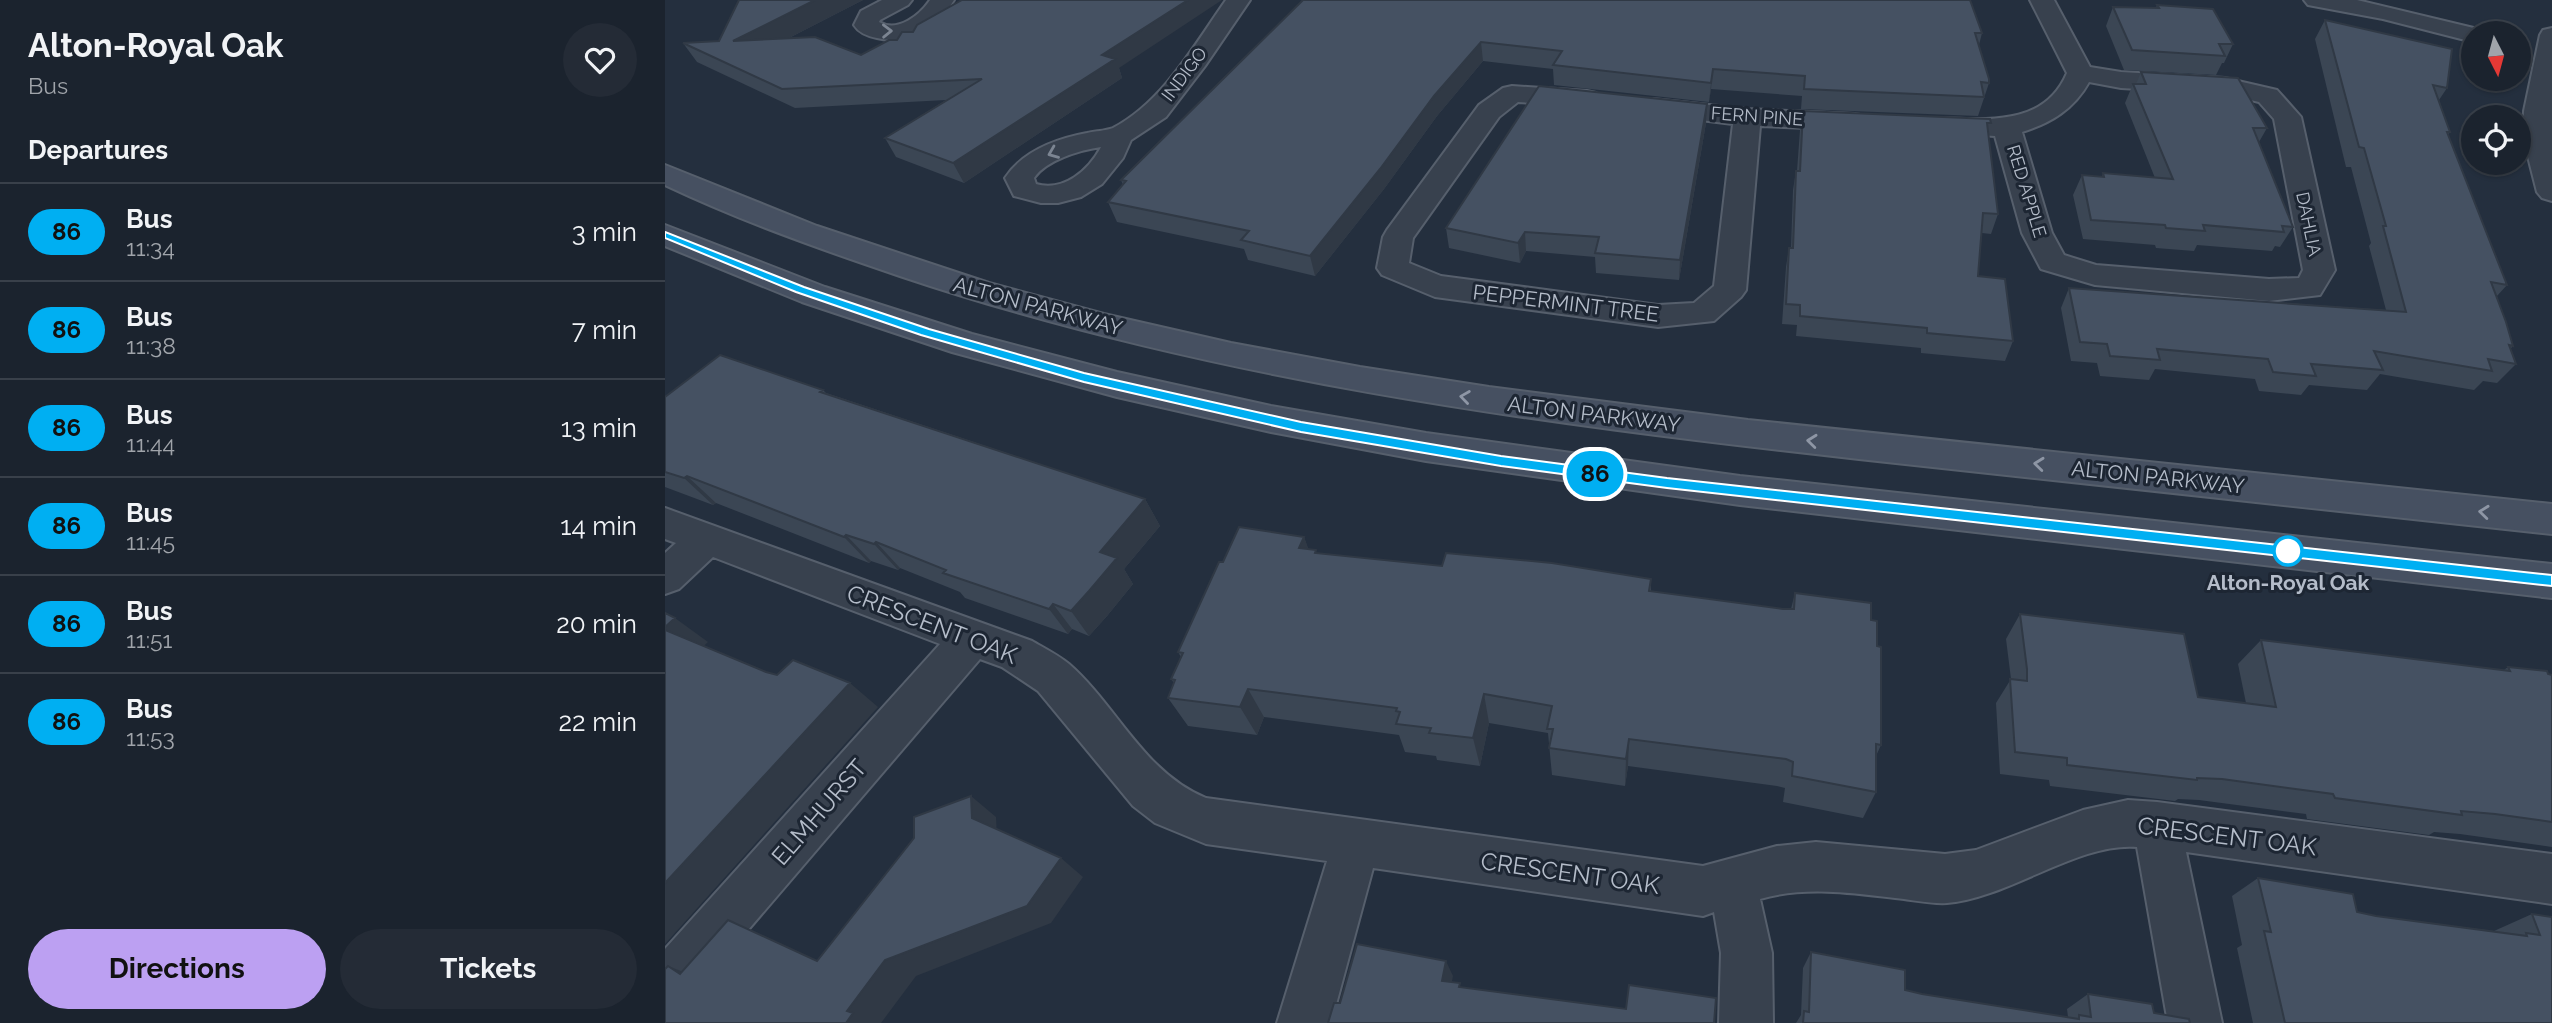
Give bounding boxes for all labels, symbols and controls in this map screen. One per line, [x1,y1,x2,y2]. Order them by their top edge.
north arrow [2461,21,2531,91]
map controls [2461,21,2531,175]
button: heart [563,23,637,97]
one-way arrow [882,24,893,39]
text: Alton-Royal Oak [28,26,283,65]
street label: INDIGO [1157,43,1211,105]
text: Bus [28,72,68,99]
street label: FERN PINE [1710,102,1804,130]
button: locate [2461,105,2531,175]
text: Departures [28,135,168,165]
street label: RED APPLE [2003,142,2051,240]
one-way arrow [1048,145,1060,159]
street label: DAHLIA [2292,190,2326,258]
text: Bus [126,204,173,234]
text: 86 [52,217,81,246]
text: 3 min [572,217,637,247]
text: 11:34 [126,234,175,261]
street label: ALTON PARKWAY [951,271,1126,341]
street label: PEPPERMINT TREE [1471,279,1661,327]
text: Bus [126,302,173,332]
text: 86 [52,315,81,344]
text: 7 min [572,315,637,345]
text: 11:38 [126,332,176,359]
one-way arrow [1459,390,1471,405]
street label: ALTON PARKWAY [1506,391,1682,437]
text: Bus [126,400,173,430]
text: 86 [52,413,81,442]
text: 13 min [561,413,637,443]
text: 11:44 [126,430,175,457]
one-way arrow [1807,433,1818,448]
line badge: 86 [1563,451,1627,497]
street label: ALTON PARKWAY [2070,455,2246,499]
one-way arrow [2033,457,2044,472]
text: 86 [1580,459,1610,488]
text: Bus [126,498,173,528]
one-way arrow [2478,504,2490,519]
text: 86 [52,511,81,540]
text: 14 min [560,511,637,541]
text: 11:45 [126,528,175,555]
marker: Alton-Royal Oak [2273,536,2303,566]
place label: Alton-Royal Oak [2207,570,2370,595]
street label: CRESCENT OAK [843,578,1022,670]
text: Bus [126,596,173,626]
text: 86 [52,609,81,638]
text: 20 min [556,609,637,639]
text: 11:51 [126,626,172,653]
text: Bus [126,694,173,724]
text: 86 [52,707,81,736]
text: 22 min [559,707,637,737]
text: 11:53 [126,724,175,751]
street label: ELMHURST [765,753,873,871]
street label: CRESCENT OAK [2136,811,2319,861]
street label: CRESCENT OAK [1479,846,1662,900]
button: Directions [28,929,326,1009]
button: Tickets [340,929,637,1009]

